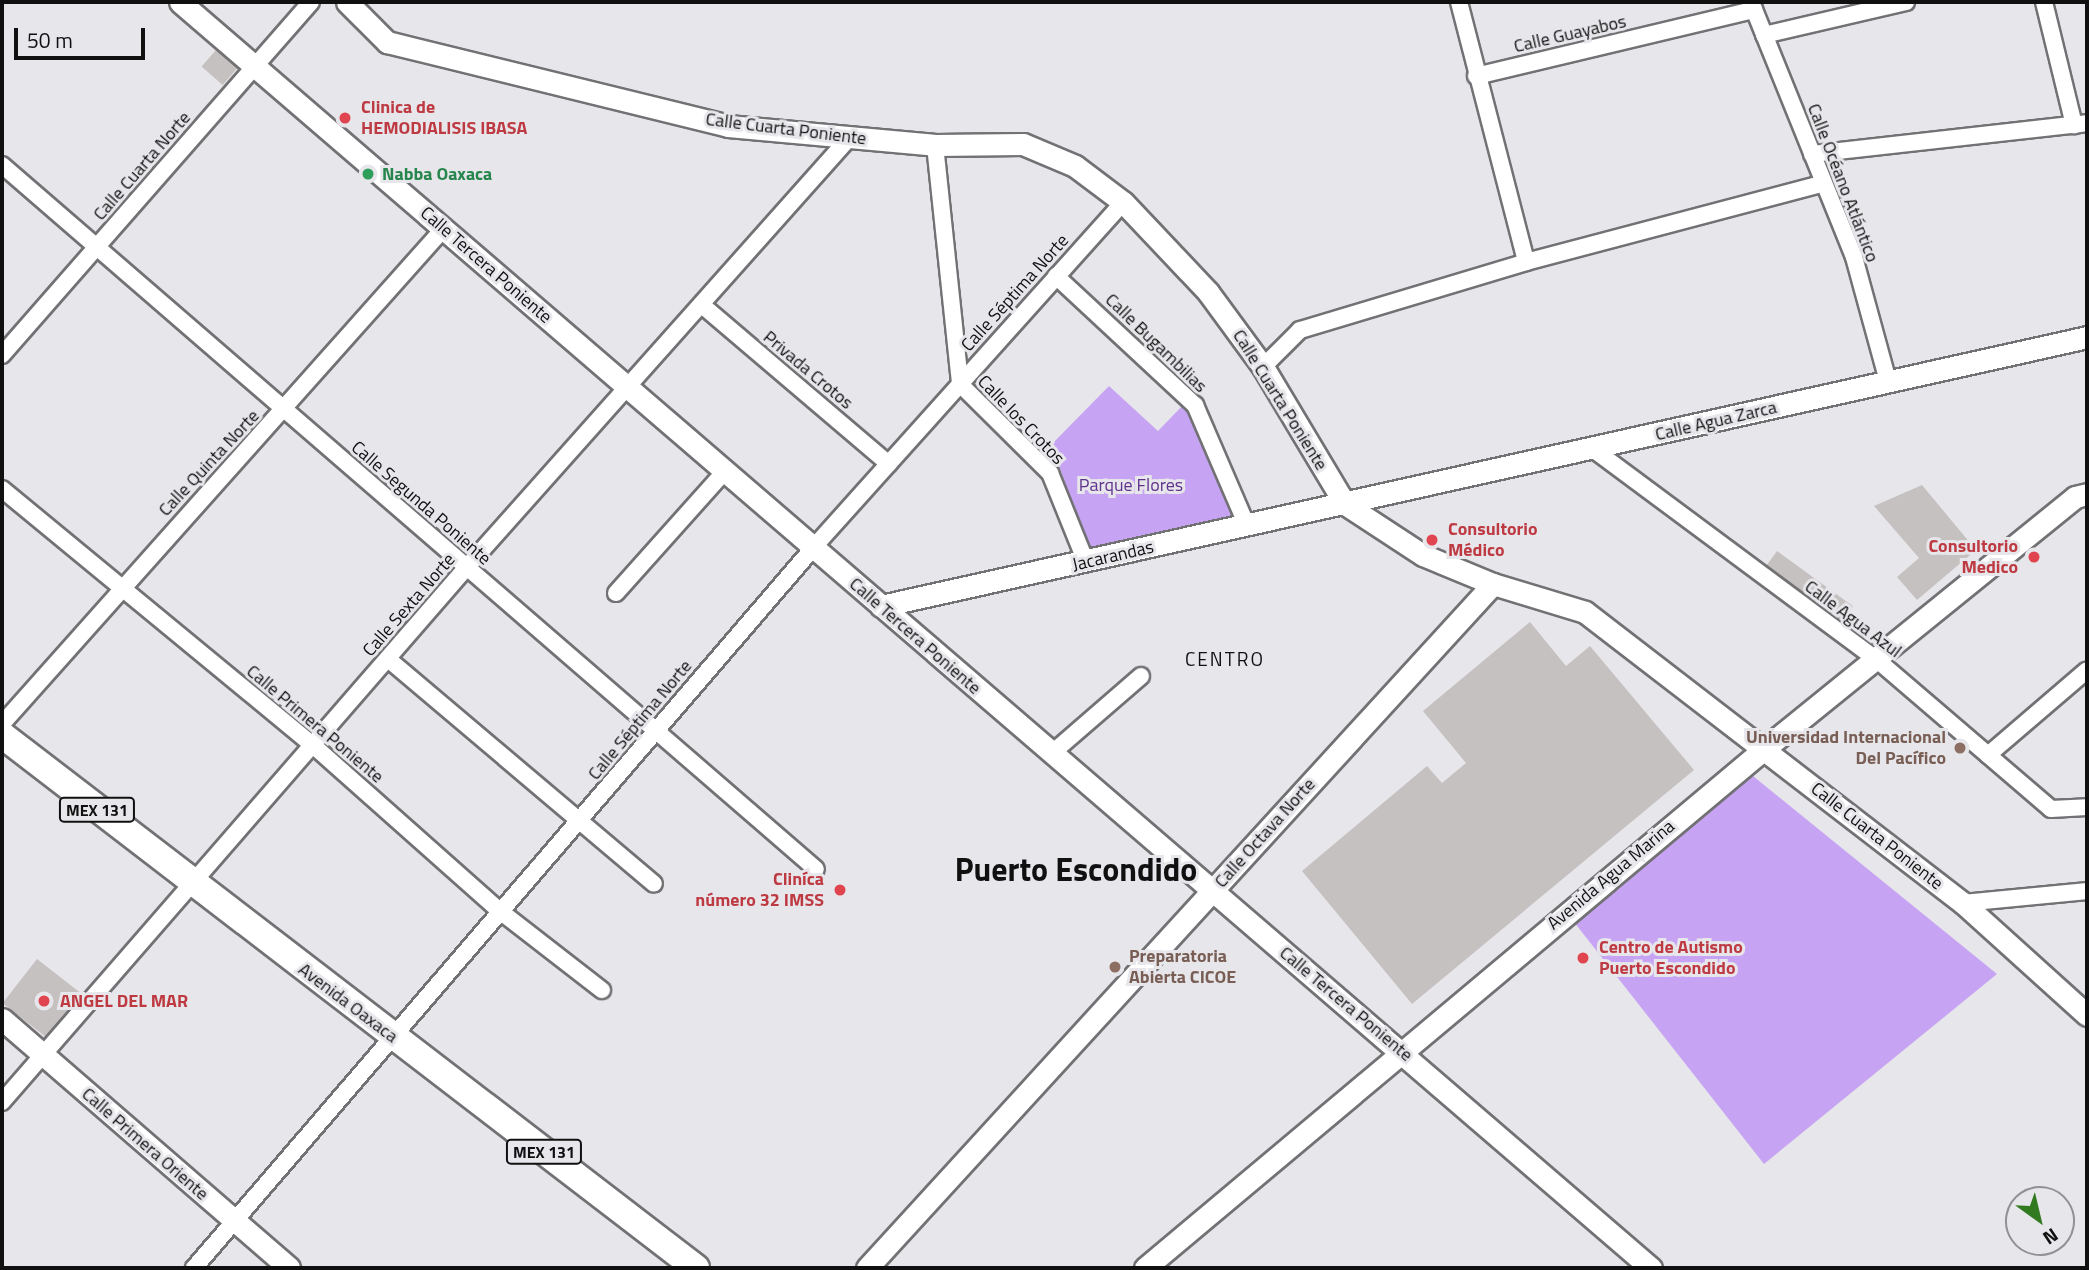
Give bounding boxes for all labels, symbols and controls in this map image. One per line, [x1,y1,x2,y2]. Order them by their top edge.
street label: Calle Guayabos [1512,11,1628,57]
scale bar [18,14,149,58]
text: 50 m [27,24,73,56]
place label: Clinica de HEMODIALISIS IBASA [361,97,527,140]
street label: Calle Océano Atlántico [1803,101,1883,265]
street label: Calle Cuarta Norte [89,107,195,225]
marker: Clinica de HEMODIALISIS IBASA [335,108,355,128]
street label: Calle Cuarta Poniente [704,108,868,150]
place label: Nabba Oaxaca [382,163,492,185]
marker: Nabba Oaxaca [360,166,376,182]
street label: Calle Tercera Poniente [416,202,556,328]
street label: Calle Séptima Norte [957,230,1073,356]
street label: Calle Bugambilias [1101,289,1211,397]
street label: Privada Crotos [759,326,857,414]
street label: Calle Cuarta Poniente [1228,326,1332,474]
street label: Calle los Crotos [973,371,1069,469]
street label: Calle Agua Zarca [1653,397,1779,445]
street label: Calle Quinta Norte [154,405,264,521]
street label: Calle Segunda Poniente [347,437,495,569]
park label: Parque Flores [1079,474,1183,496]
place label: Consultorio Médico [1448,519,1538,562]
marker: Consultorio Médico [1422,530,1442,550]
street label: Jacarandas [1070,536,1156,576]
place label: Consultorio Medico [1928,536,2018,578]
marker: Consultorio Medico [2024,547,2044,567]
street label: Calle Sexta Norte [358,549,460,661]
street label: Calle Tercera Poniente [845,573,985,699]
street label: Calle Agua Azul [1801,576,1905,662]
district label: CENTRO [1186,648,1264,670]
street label: Calle Séptima Norte [584,656,696,784]
street label: Calle Primera Poniente [242,660,388,788]
place label: Universidad Internacional Del Pacífico [1746,727,1946,770]
marker: Universidad Internacional Del Pacífico [1952,740,1968,756]
street label: Calle Octava Norte [1210,774,1320,892]
street label: Calle Cuarta Poniente [1807,778,1947,894]
road number: MEX 131 [58,797,136,822]
street label: Avenida Agua Marina [1543,815,1679,935]
district label: Puerto Escondido [955,850,1197,888]
place label: Cliníca número 32 IMSS [695,869,824,912]
marker: Cliníca número 32 IMSS [830,880,850,900]
place label: Centro de Autismo Puerto Escondido [1599,937,1743,979]
street label: Calle Tercera Poniente [1275,942,1417,1066]
place label: Preparatoria Abierta CICOE [1129,946,1236,988]
marker: Centro de Autismo Puerto Escondido [1573,948,1593,968]
street label: Avenida Oaxaca [294,959,402,1047]
marker: Preparatoria Abierta CICOE [1107,959,1123,975]
place label: ANGEL DEL MAR [60,990,188,1012]
marker: ANGEL DEL MAR [34,991,54,1011]
street label: Calle Primera Oriente [77,1083,213,1205]
road number: MEX 131 [505,1140,582,1164]
north arrow [2005,1186,2075,1256]
text: N [2037,1221,2064,1253]

